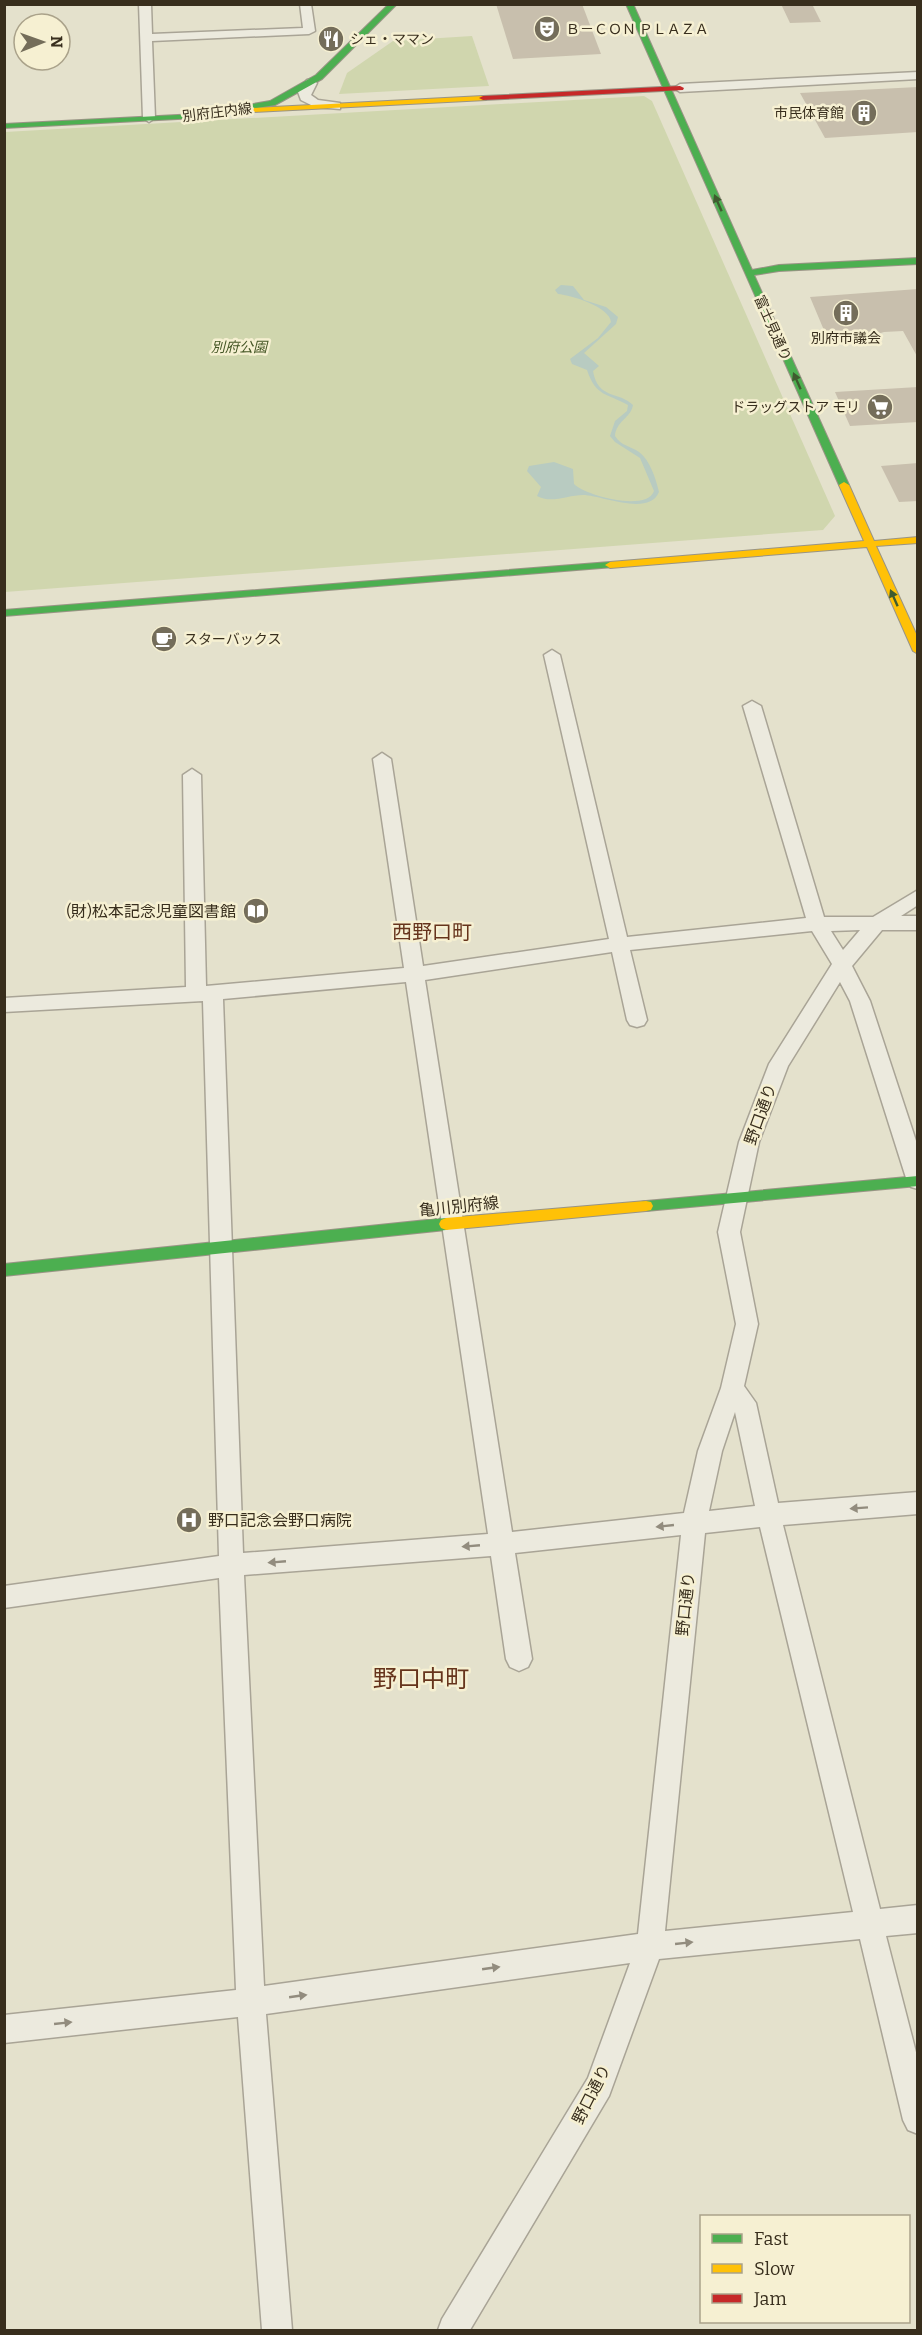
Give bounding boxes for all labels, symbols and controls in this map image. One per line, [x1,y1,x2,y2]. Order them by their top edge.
north arrow [12,12,72,72]
theatre icon: Ｂ－ＣＯＮ ＰＬＡＺＡ [532,14,562,44]
place label: Ｂ－ＣＯＮ ＰＬＡＺＡ [566,21,709,38]
restaurant icon: シェ・ママン [316,24,346,54]
place label: シェ・ママン [350,31,434,48]
text: N [47,35,66,48]
building icon: 市民体育館 [849,98,879,128]
street label: 別府庄内線 [181,100,253,125]
place label: 市民体育館 [774,105,844,122]
one-way arrow [713,194,722,212]
street label: 富士見通り [751,293,795,364]
building icon: 別府市議会 [831,298,861,328]
place label: 別府市議会 [811,330,881,347]
park label: 別府公園 [211,339,269,356]
one-way arrow [792,372,802,390]
supermarket icon: ドラッグストア モリ [865,392,895,422]
place label: ドラッグストア モリ [731,399,860,416]
one-way arrow [889,589,898,606]
cafe icon: スターバックス [149,624,179,654]
place label: スターバックス [184,631,281,648]
library icon: (財)松本記念児童図書館 [241,896,271,926]
place label: (財)松本記念児童図書館 [66,902,236,921]
district label: 西野口町 [392,920,472,944]
street label: 野口通り [741,1081,780,1147]
street label: 亀川別府線 [418,1193,500,1220]
one-way arrow [850,1503,869,1512]
hospital icon: 野口記念会野口病院 [174,1505,204,1535]
place label: 野口記念会野口病院 [208,1511,352,1530]
one-way arrow [655,1521,674,1531]
one-way arrow [462,1541,481,1551]
one-way arrow [267,1557,286,1567]
street label: 野口通り [673,1571,698,1637]
district label: 野口中町 [373,1665,469,1693]
one-way arrow [675,1938,694,1948]
one-way arrow [482,1964,501,1973]
one-way arrow [289,1991,308,2000]
one-way arrow [53,2018,72,2027]
street label: 野口通り [568,2061,614,2127]
legend [700,2215,910,2323]
text: Fast [754,2228,789,2250]
text: Slow [754,2258,795,2280]
text: Jam [753,2288,787,2310]

